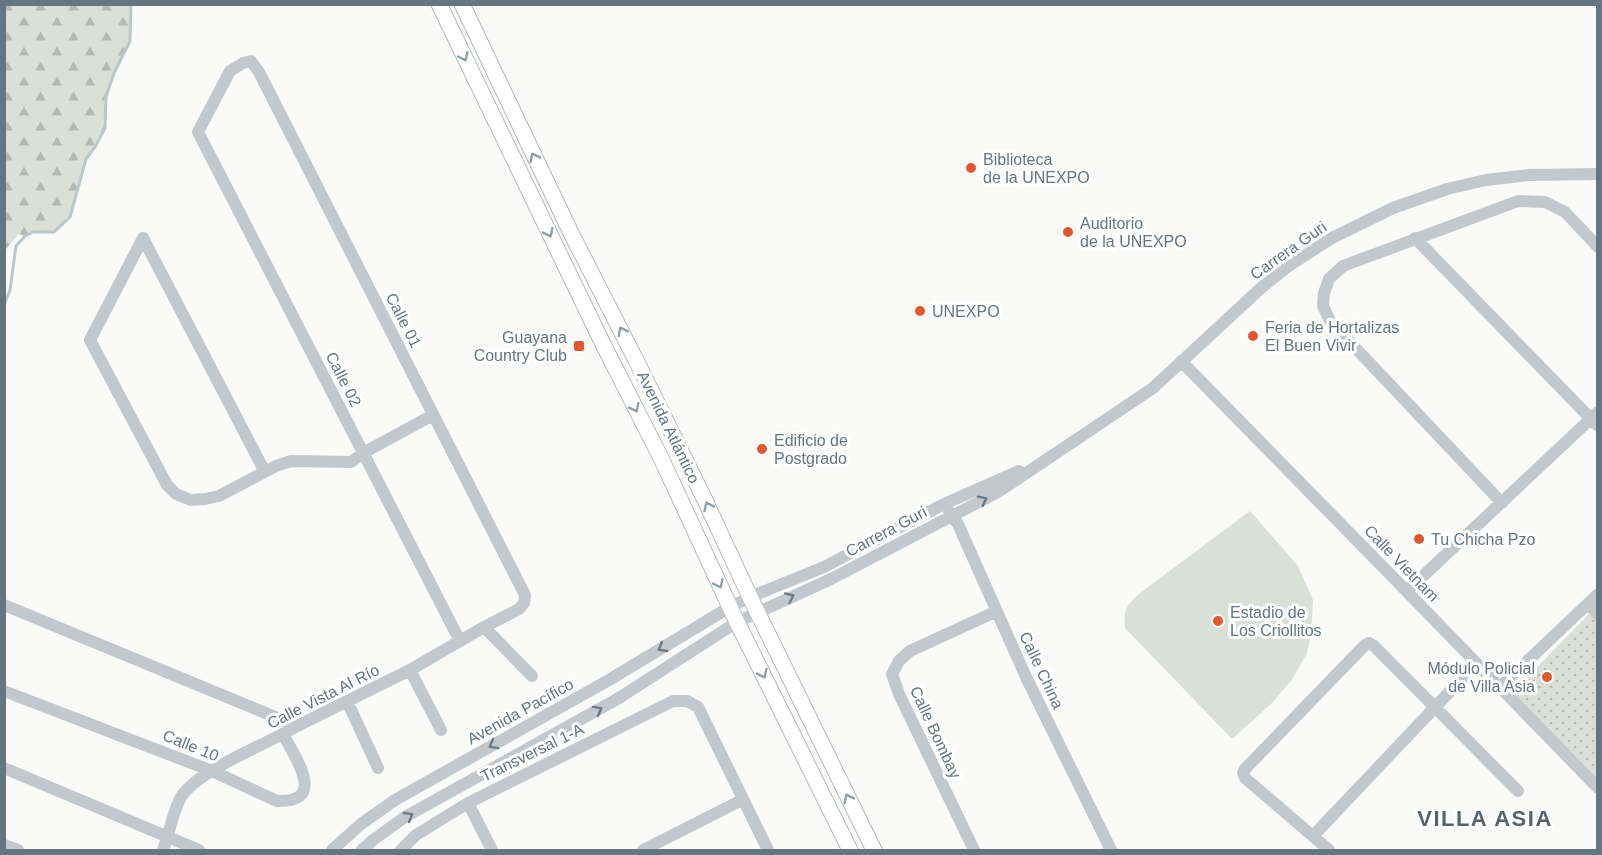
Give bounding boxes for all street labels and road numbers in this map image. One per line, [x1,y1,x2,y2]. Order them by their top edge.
street label: Carrera Guri [1247,218,1330,283]
street label: Calle 01 [383,290,424,350]
street label: Calle 02 [323,349,364,409]
street label: Avenida Atlántico [634,368,703,486]
street label: Carrera Guri [843,503,929,560]
street label: Calle Vietnam [1361,522,1442,605]
street label: Calle China [1016,629,1067,711]
street label: Calle Vista Al Río [264,661,382,732]
street label: Avenida Pacífico [464,675,576,748]
street label: Calle Bombay [907,683,964,781]
street label: Transversal 1-A [478,720,587,785]
street label: Calle 10 [160,727,221,764]

